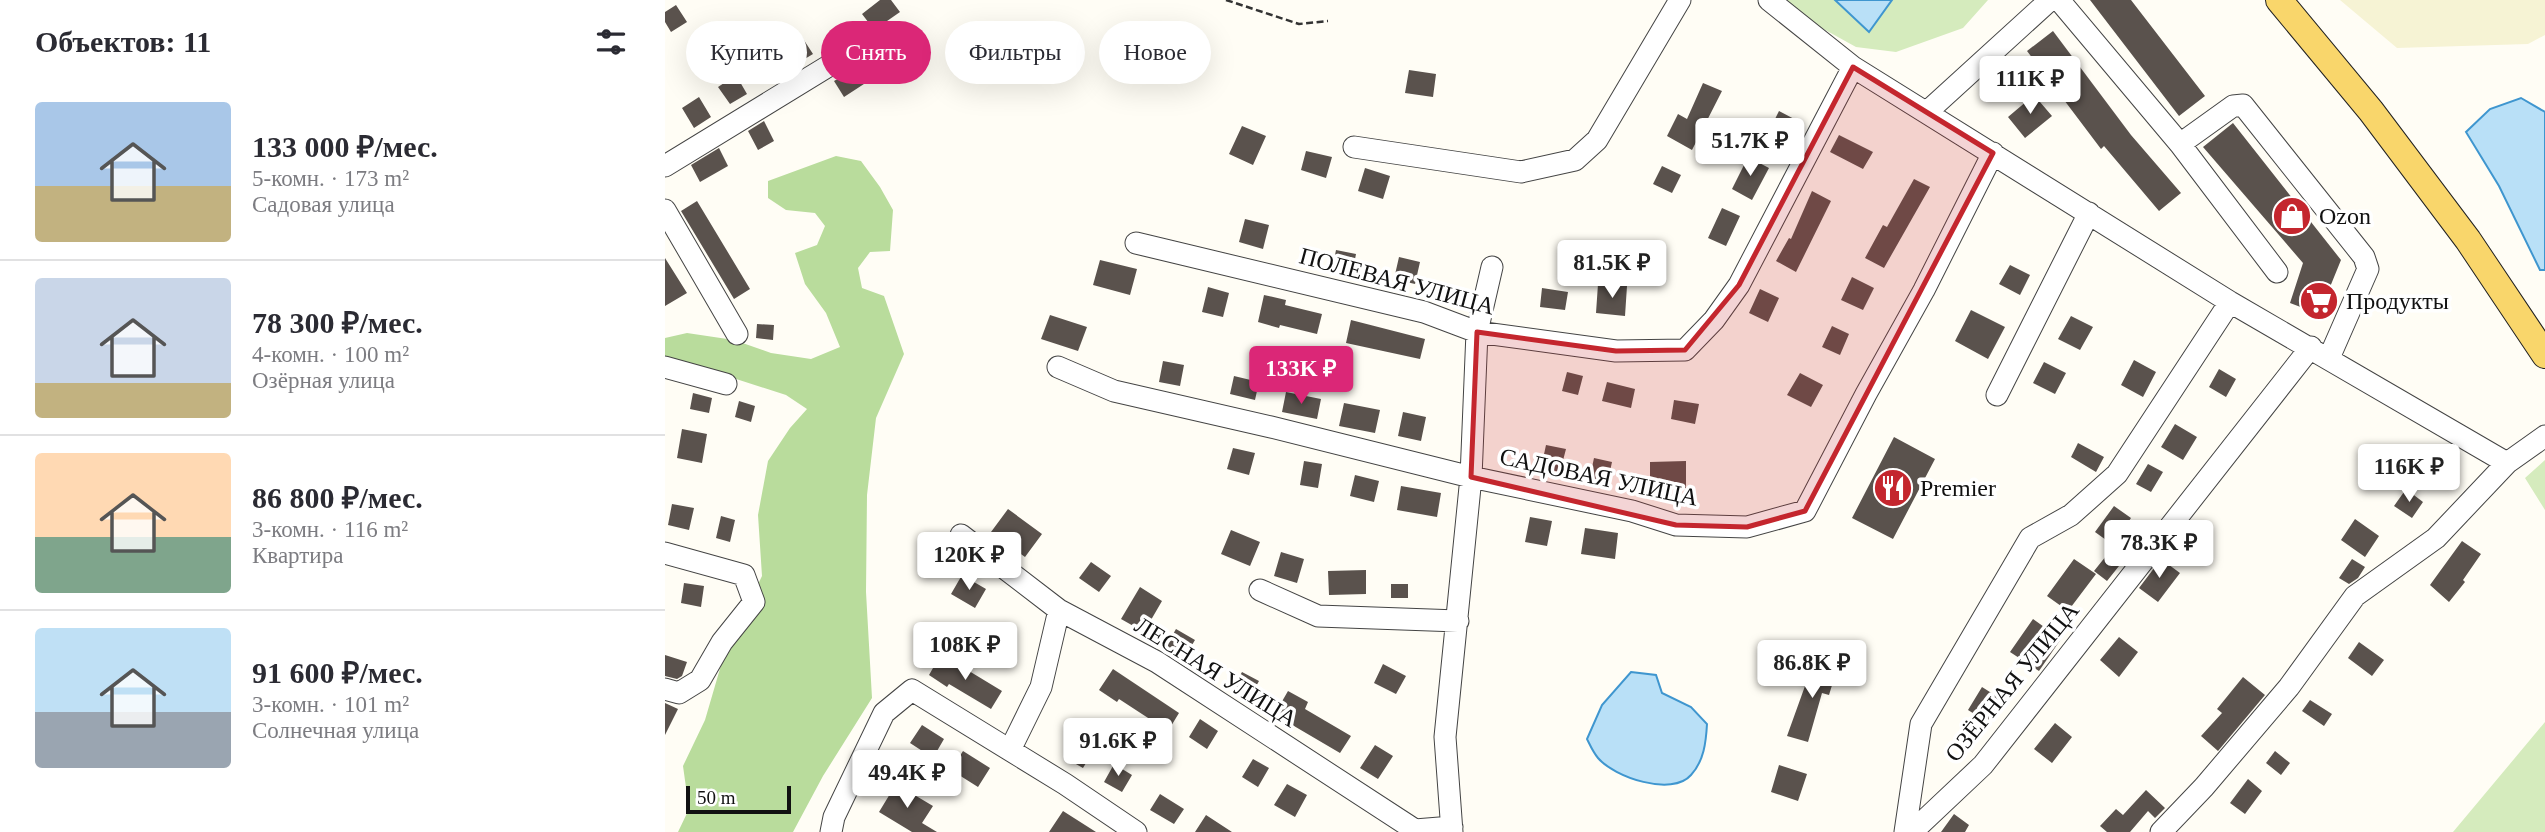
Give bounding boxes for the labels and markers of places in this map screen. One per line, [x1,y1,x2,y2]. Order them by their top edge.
pin: 111K ₽ [1973,57,2087,116]
pin: 51.7K ₽ [1685,118,1815,178]
shop icon: Ozon [2271,195,2313,237]
place label: Ozon [2319,203,2371,229]
pin: 81.5K ₽ [1547,240,1677,300]
supermarket icon: Продукты [2298,280,2340,322]
place label: Продукты [2346,288,2449,314]
pin: 133K ₽ [1244,346,1358,406]
pin: 116K ₽ [2352,444,2466,504]
restaurant icon: Premier [1872,467,1914,509]
place label: Premier [1920,475,1996,501]
pin: 78.3K ₽ [2094,520,2224,580]
pin: 120K ₽ [912,532,1026,592]
pin: 108K ₽ [908,622,1022,682]
pin: 86.8K ₽ [1747,640,1877,700]
pin: 91.6K ₽ [1053,718,1183,778]
pin: 49.4K ₽ [842,750,972,810]

